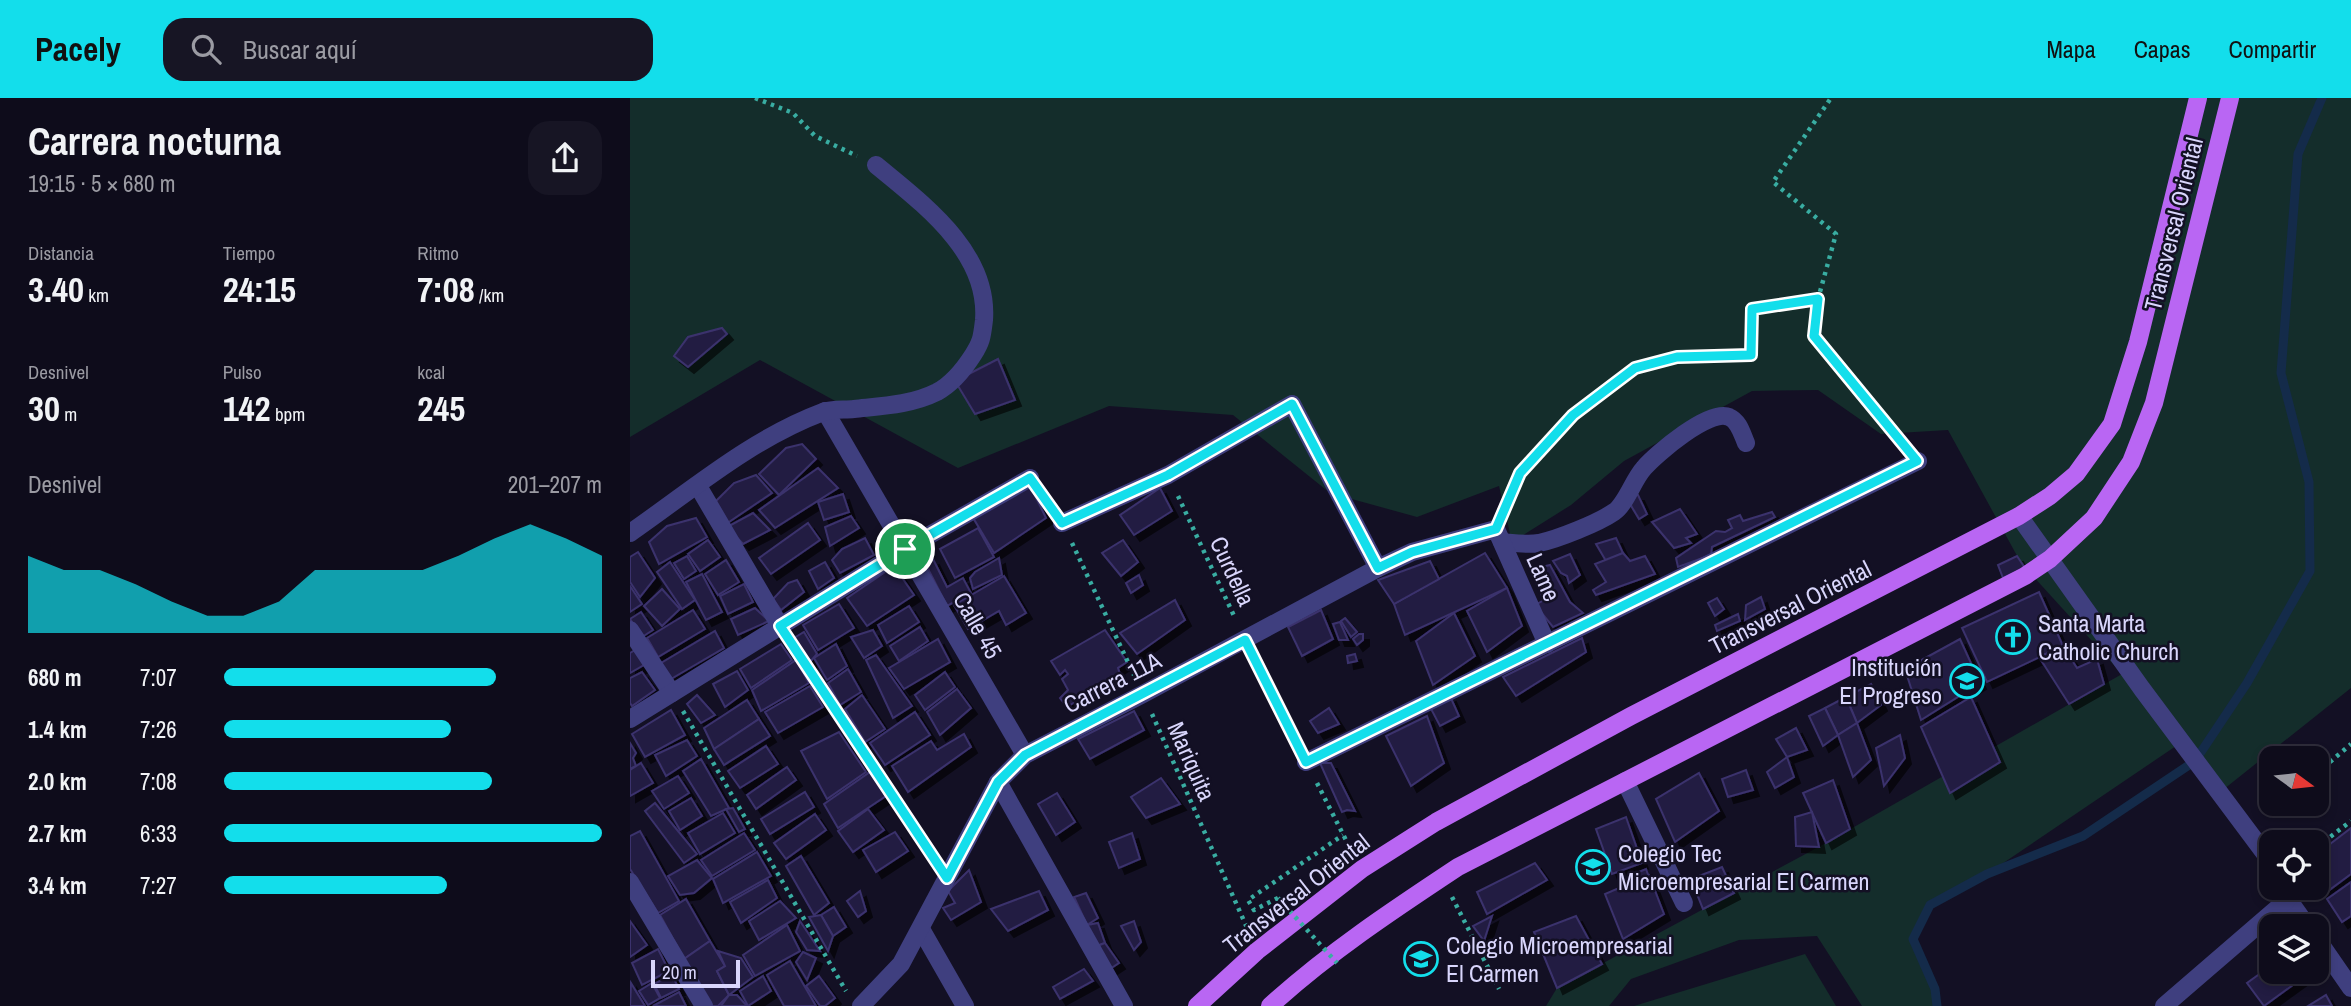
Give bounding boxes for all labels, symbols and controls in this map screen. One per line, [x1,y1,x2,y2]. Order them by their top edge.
search box [163,18,653,81]
text: Pacely [35,27,121,71]
icon: search [187,30,225,68]
text: Buscar aquí [243,32,357,67]
text: Mapa [2046,33,2096,65]
text: Capas [2134,33,2191,65]
text: Compartir [2229,33,2316,65]
text: Carrera nocturna [28,116,281,167]
button: share [528,121,602,195]
street label: Transversal Oriental [2136,134,2210,314]
text: 19:15 · 5 × 680 m [28,168,175,199]
text: Distancia [28,240,94,266]
text: Tiempo [223,240,275,266]
text: Ritmo [417,240,459,266]
text: 3.40 [28,266,84,313]
text: 24:15 [223,266,296,313]
text: 7:08 [417,266,475,313]
text: km [84,282,109,308]
text: /km [475,282,504,308]
text: Desnivel [28,359,89,385]
text: Pulso [223,359,262,385]
text: kcal [417,359,445,385]
text: 30 [28,385,60,432]
text: 142 [223,385,271,432]
text: 245 [417,385,465,432]
text: m [60,401,77,427]
text: bpm [271,401,305,427]
text: Desnivel [28,469,101,500]
text: 201–207 m [508,469,602,500]
pin [875,519,935,579]
icon: arrive [886,530,924,568]
street label: Curdella [1203,531,1263,611]
street label: Lame [1519,548,1569,606]
street label: Transversal Oriental [1704,552,1876,662]
street label: Calle 45 [946,586,1010,664]
place label: Santa Marta Catholic Church [2038,607,2179,667]
church icon: Santa Marta Catholic Church [1994,618,2032,656]
street label: Carrera 11A [1058,643,1167,720]
place label: Institución El Progreso [1839,651,1942,711]
text: 680 m [28,662,81,693]
text: 7:07 [140,662,177,693]
school or university icon: Institución El Progreso [1948,662,1986,700]
text: 1.4 km [28,714,87,745]
text: 7:26 [140,714,177,745]
street label: Mariquita [1160,717,1224,806]
north arrow [2259,746,2329,816]
map controls [2259,746,2329,984]
text: 2.0 km [28,766,87,797]
text: 7:08 [140,766,177,797]
text: 2.7 km [28,818,87,849]
text: 6:33 [140,818,177,849]
street label: Transversal Oriental [1216,826,1376,960]
button: locate [2259,830,2329,900]
place label: Colegio Tec Microempresarial El Carmen [1618,837,1870,897]
school or university icon: Colegio Tec Microempresarial El Carmen [1574,848,1612,886]
text: 3.4 km [28,870,87,901]
text: 7:27 [140,870,177,901]
button: layers [2259,914,2329,984]
place label: Colegio Microempresarial El Carmen [1446,929,1672,989]
school or university icon: Colegio Microempresarial El Carmen [1402,940,1440,978]
scale bar [651,957,740,989]
text: 20 m [662,959,697,985]

